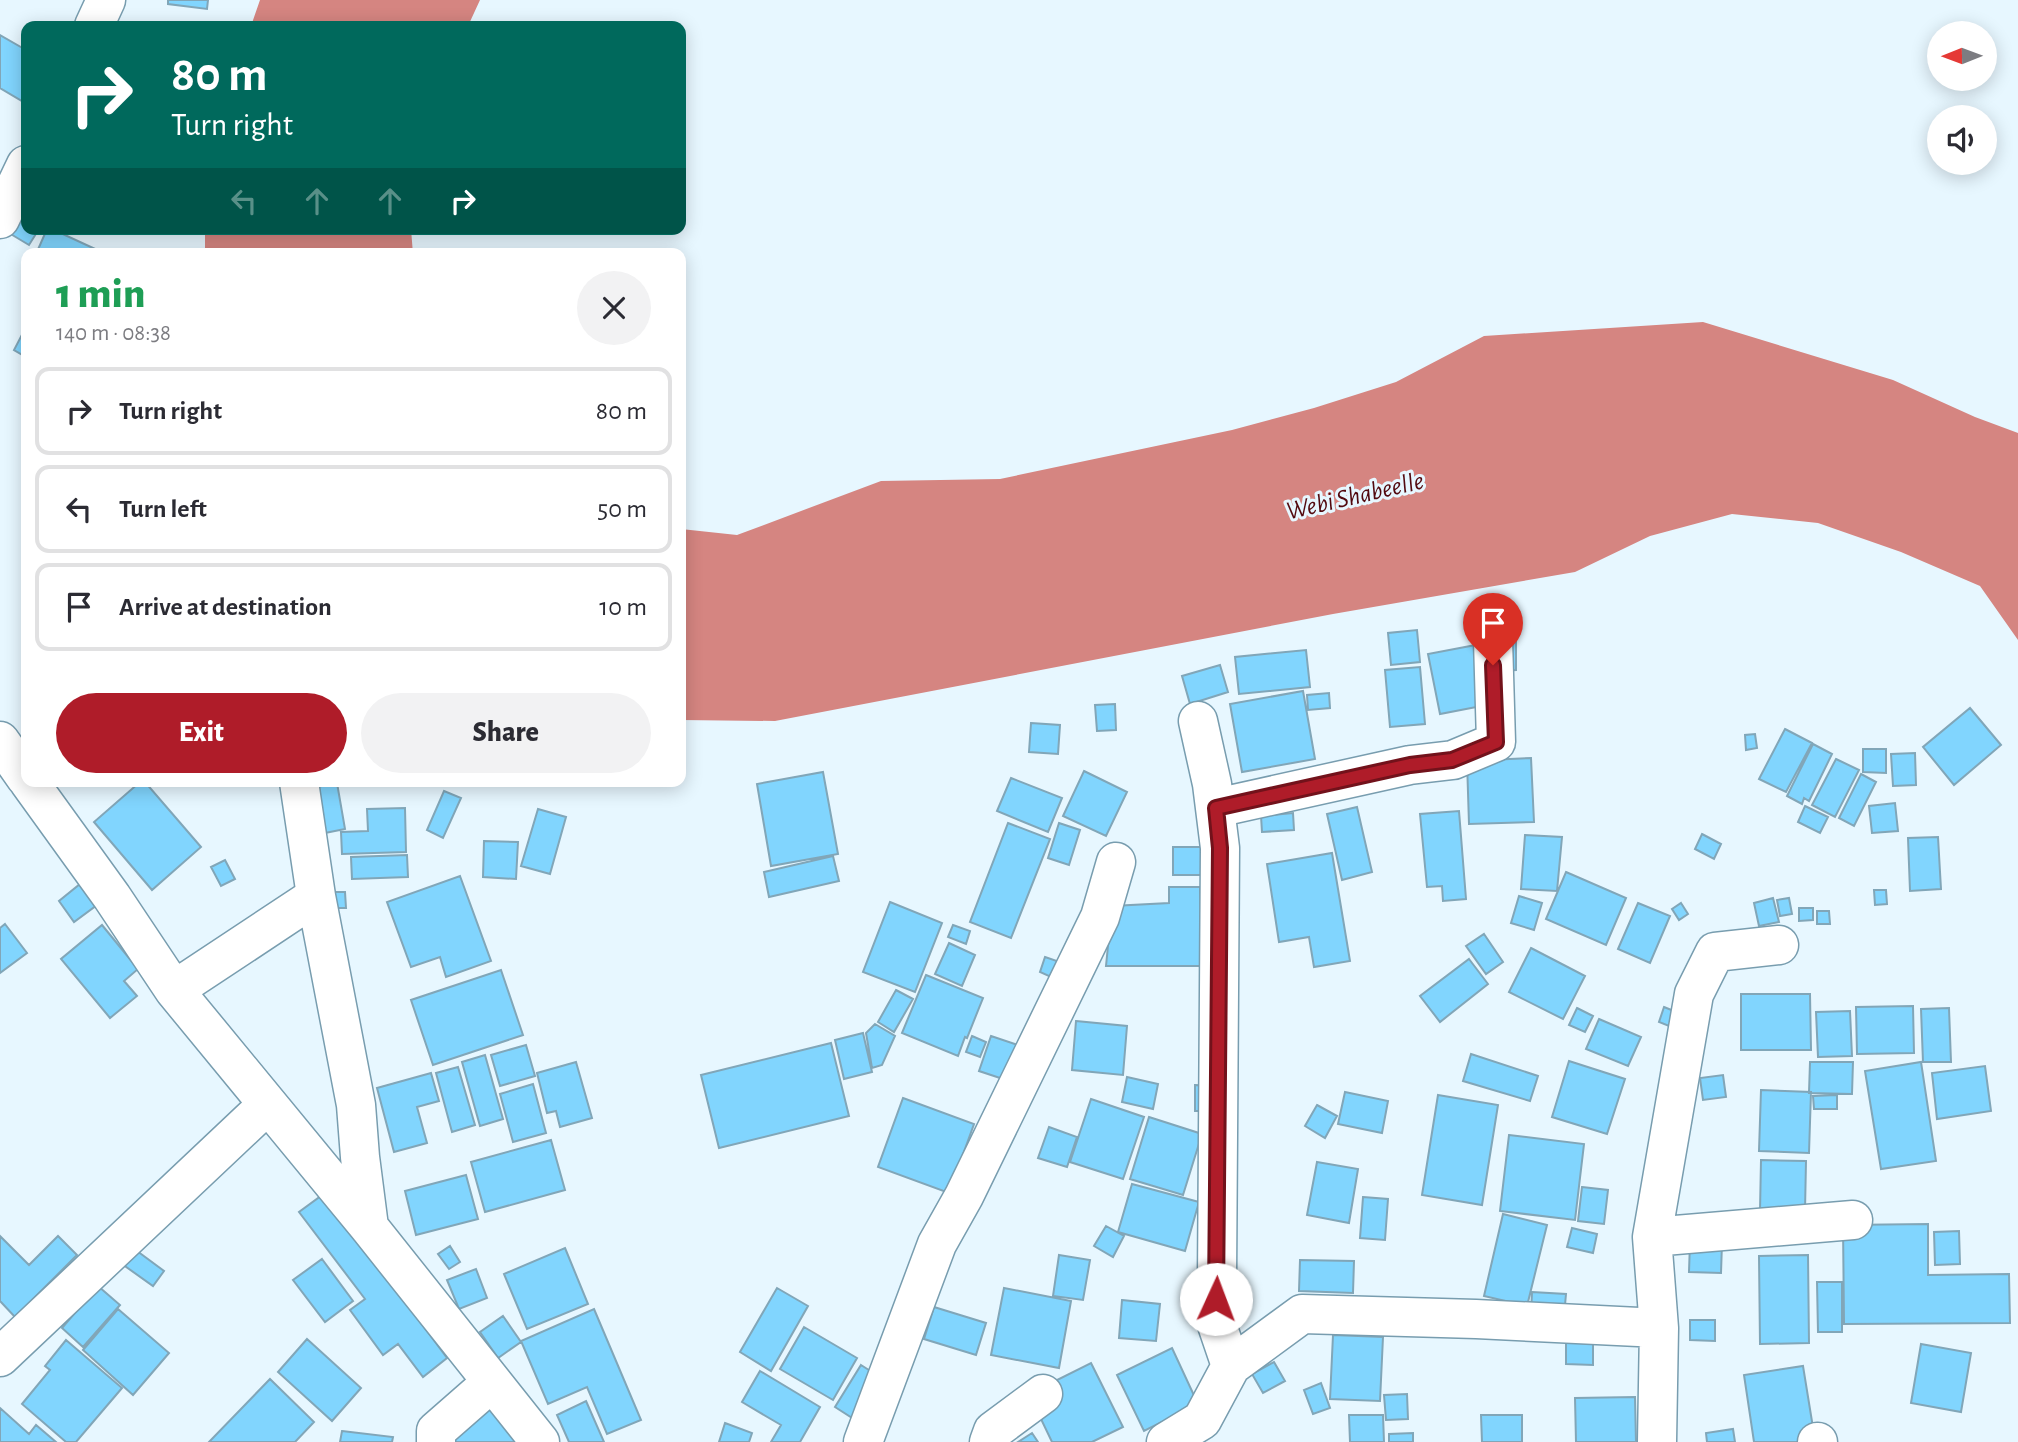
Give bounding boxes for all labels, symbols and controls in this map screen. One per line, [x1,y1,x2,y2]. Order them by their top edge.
north arrow [1927,21,1997,91]
map controls [1927,21,1997,175]
icon: right [56,49,147,140]
text: 80 m [171,51,268,100]
button: sound [1927,105,1997,175]
text: Turn right [171,109,293,141]
icon: left [225,182,263,220]
icon: ahead [298,182,336,220]
icon: ahead [371,182,409,220]
icon: right [444,182,482,220]
button: close [577,271,651,345]
text: 1 min [56,273,145,315]
text: 140 m · 08:38 [56,322,171,345]
icon: right [60,392,98,430]
text: Turn right [119,398,222,424]
text: 80 m [596,398,647,424]
water label: Webi Shabeelle [1284,468,1426,524]
icon: left [60,490,98,528]
text: Turn left [119,496,207,522]
text: 50 m [597,496,647,522]
icon: arrive [60,588,98,626]
pin [1463,593,1523,665]
text: Arrive at destination [119,594,332,620]
text: 10 m [599,594,647,620]
icon: arrive [1474,604,1512,642]
button: Exit [56,693,347,773]
button: Share [361,693,651,773]
position arrow [1179,1262,1253,1336]

